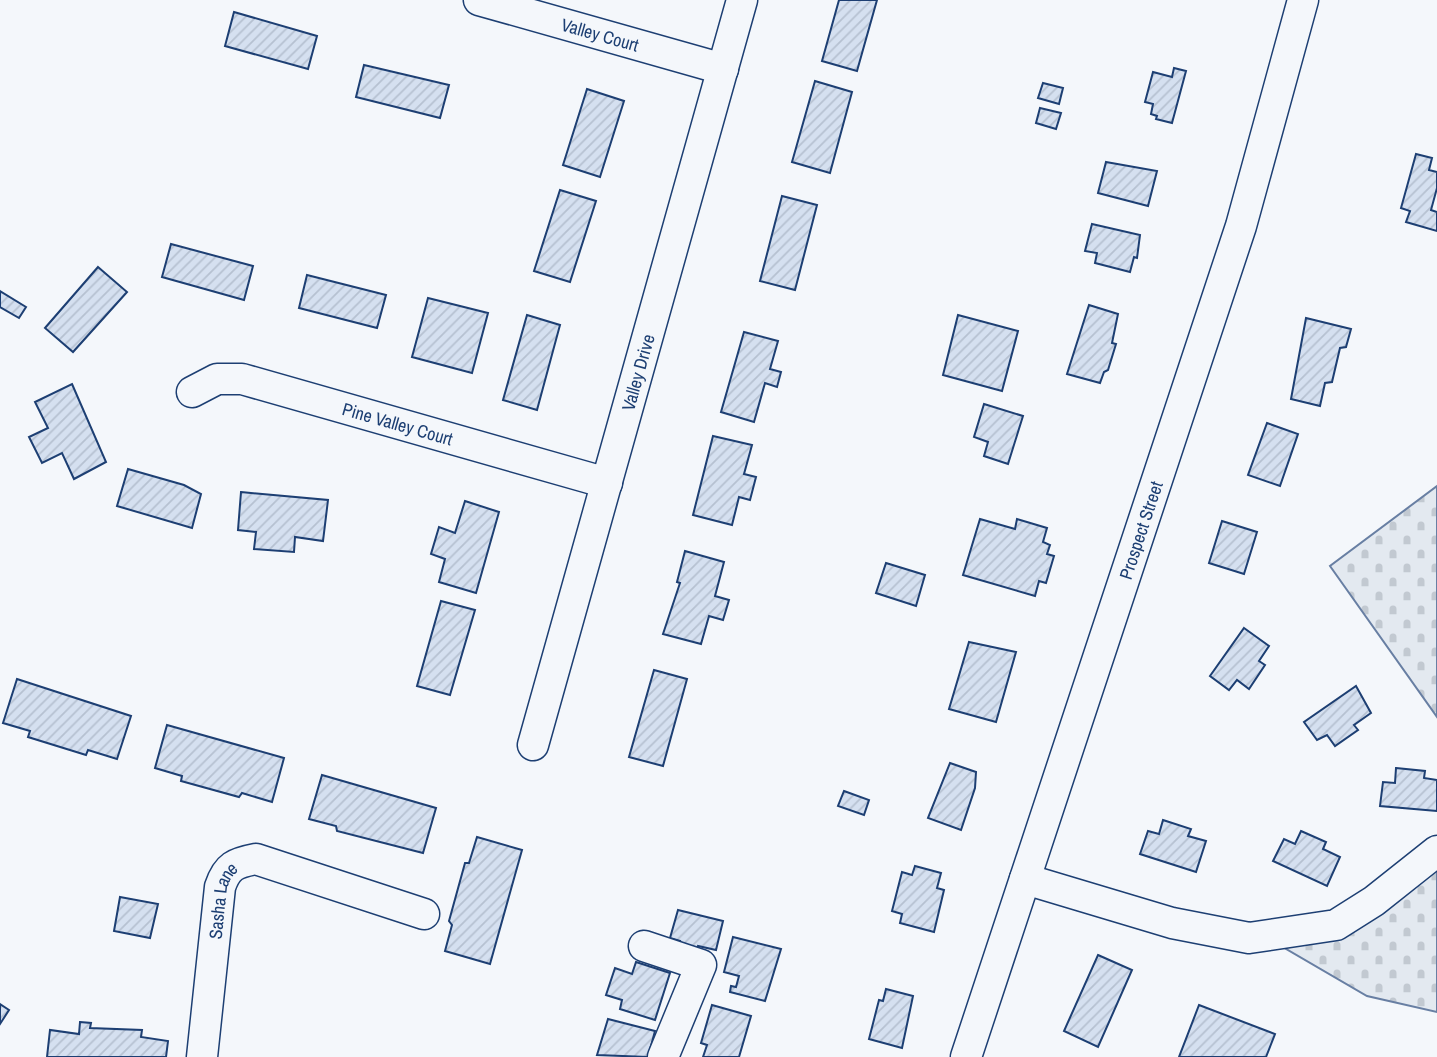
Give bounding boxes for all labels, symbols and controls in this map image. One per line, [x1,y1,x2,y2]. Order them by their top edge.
street label: Valley Court [559,11,642,57]
street label: Valley Drive [615,331,660,414]
street label: Pine Valley Court [339,396,456,451]
street label: Prospect Street [1112,478,1168,582]
street label: Sasha Lane [202,856,242,940]

